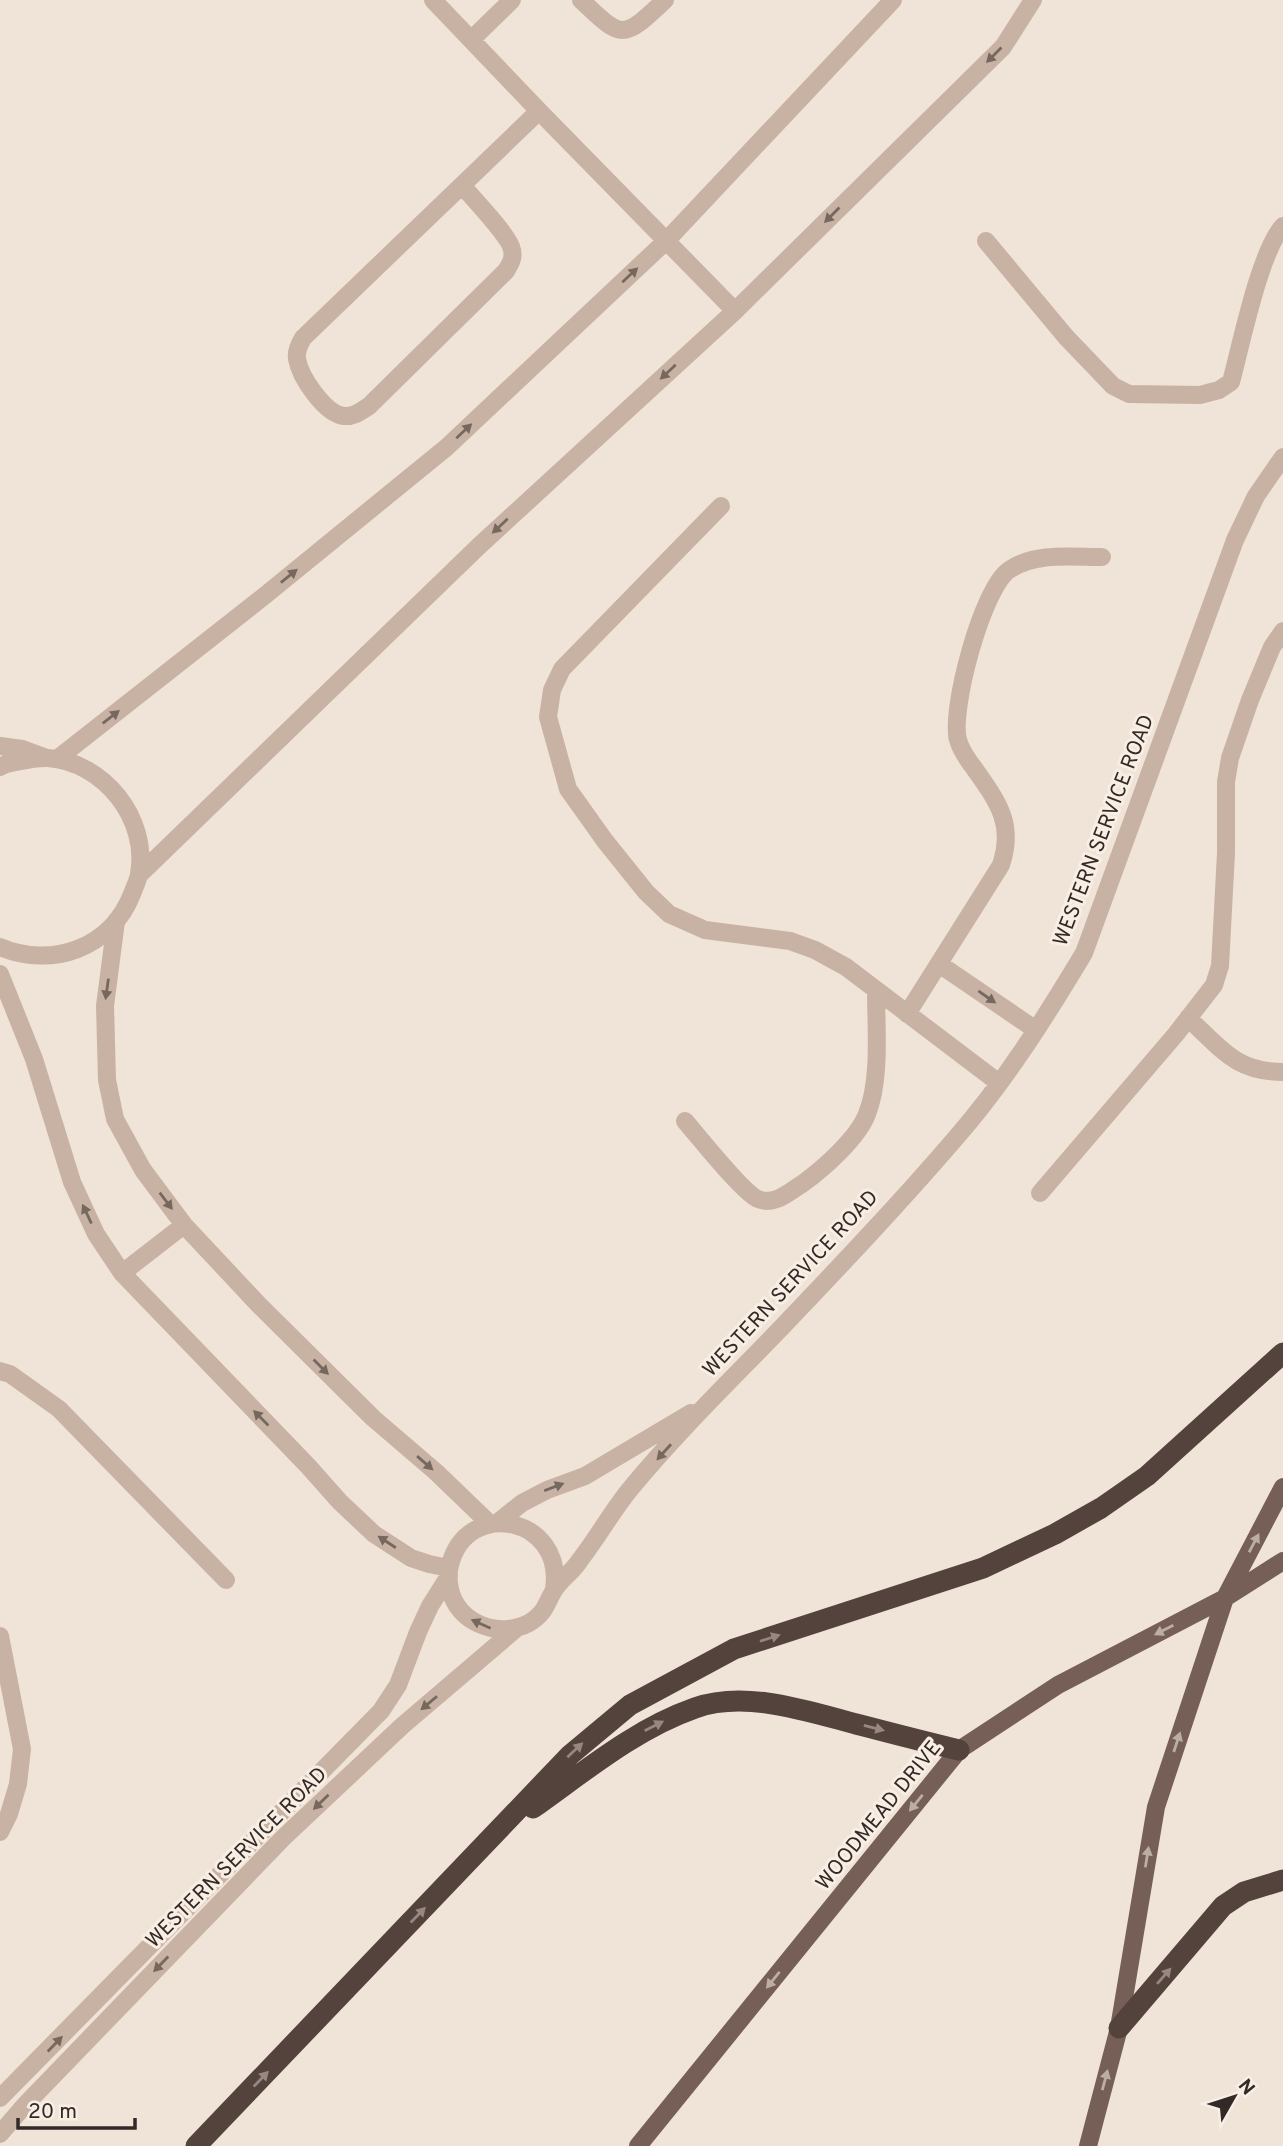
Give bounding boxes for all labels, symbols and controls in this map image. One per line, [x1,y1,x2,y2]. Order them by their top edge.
one-way arrow [986,47,1003,63]
one-way arrow [824,206,840,223]
one-way arrow [621,268,638,284]
one-way arrow [660,364,677,380]
one-way arrow [455,423,472,439]
one-way arrow [492,518,509,534]
one-way arrow [281,569,298,584]
one-way arrow [101,710,119,725]
street label: WESTERN SERVICE ROAD [1048,711,1161,950]
one-way arrow [101,978,112,1000]
one-way arrow [978,990,996,1004]
street label: WESTERN SERVICE ROAD [697,1185,885,1383]
one-way arrow [158,1192,172,1210]
one-way arrow [81,1204,92,1225]
one-way arrow [313,1358,330,1375]
one-way arrow [252,1409,269,1426]
one-way arrow [656,1443,672,1460]
one-way arrow [417,1455,434,1470]
one-way arrow [544,1482,565,1493]
one-way arrow [1248,1533,1259,1553]
one-way arrow [377,1536,396,1549]
one-way arrow [471,1618,492,1629]
one-way arrow [1154,1624,1174,1636]
one-way arrow [760,1632,781,1642]
one-way arrow [420,1695,437,1710]
one-way arrow [644,1721,664,1732]
one-way arrow [863,1723,885,1734]
one-way arrow [1172,1732,1183,1753]
street label: WOODMEAD DRIVE [810,1736,948,1896]
one-way arrow [566,1743,583,1759]
street label: WESTERN SERVICE ROAD [141,1762,334,1955]
one-way arrow [313,1794,330,1810]
one-way arrow [909,1794,924,1812]
one-way arrow [1142,1846,1153,1868]
one-way arrow [410,1907,426,1924]
one-way arrow [154,1955,170,1972]
one-way arrow [1156,1967,1171,1984]
one-way arrow [766,1971,781,1988]
one-way arrow [46,2036,63,2052]
north arrow [1199,2062,1269,2132]
one-way arrow [1100,2069,1111,2091]
one-way arrow [252,2071,268,2088]
text: N [1232,2075,1259,2100]
scale bar [18,2086,135,2130]
text: 20 m [28,2099,77,2126]

